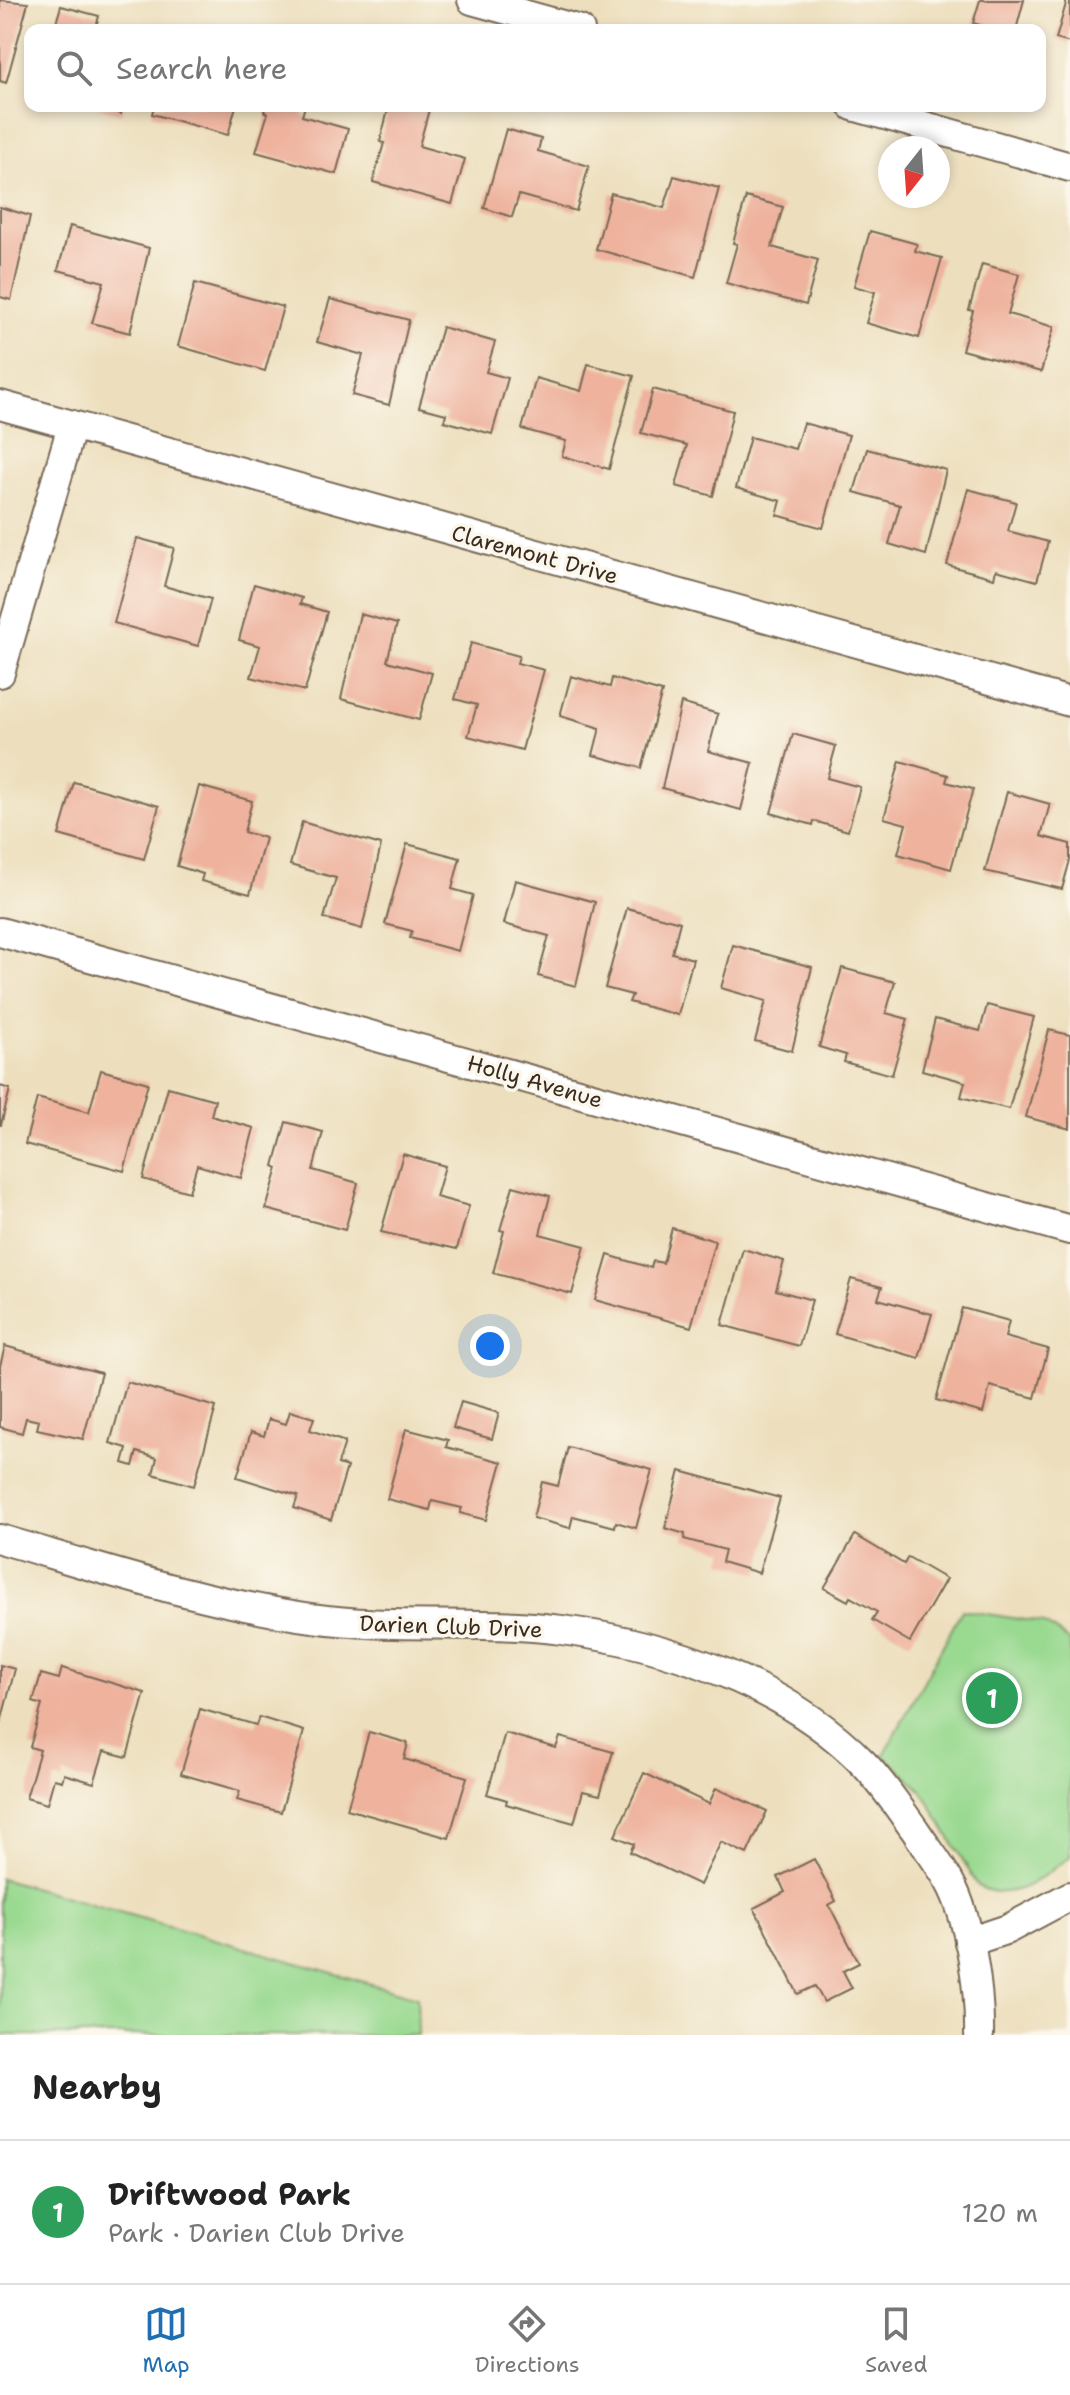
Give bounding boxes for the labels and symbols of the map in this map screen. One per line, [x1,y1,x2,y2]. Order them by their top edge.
north arrow [878,136,950,208]
street label: Claremont Drive [448,518,621,591]
street label: Holly Avenue [464,1048,606,1115]
your location [470,1326,510,1366]
street label: Darien Club Drive [359,1609,543,1644]
pin: 1 [966,1668,1018,1728]

